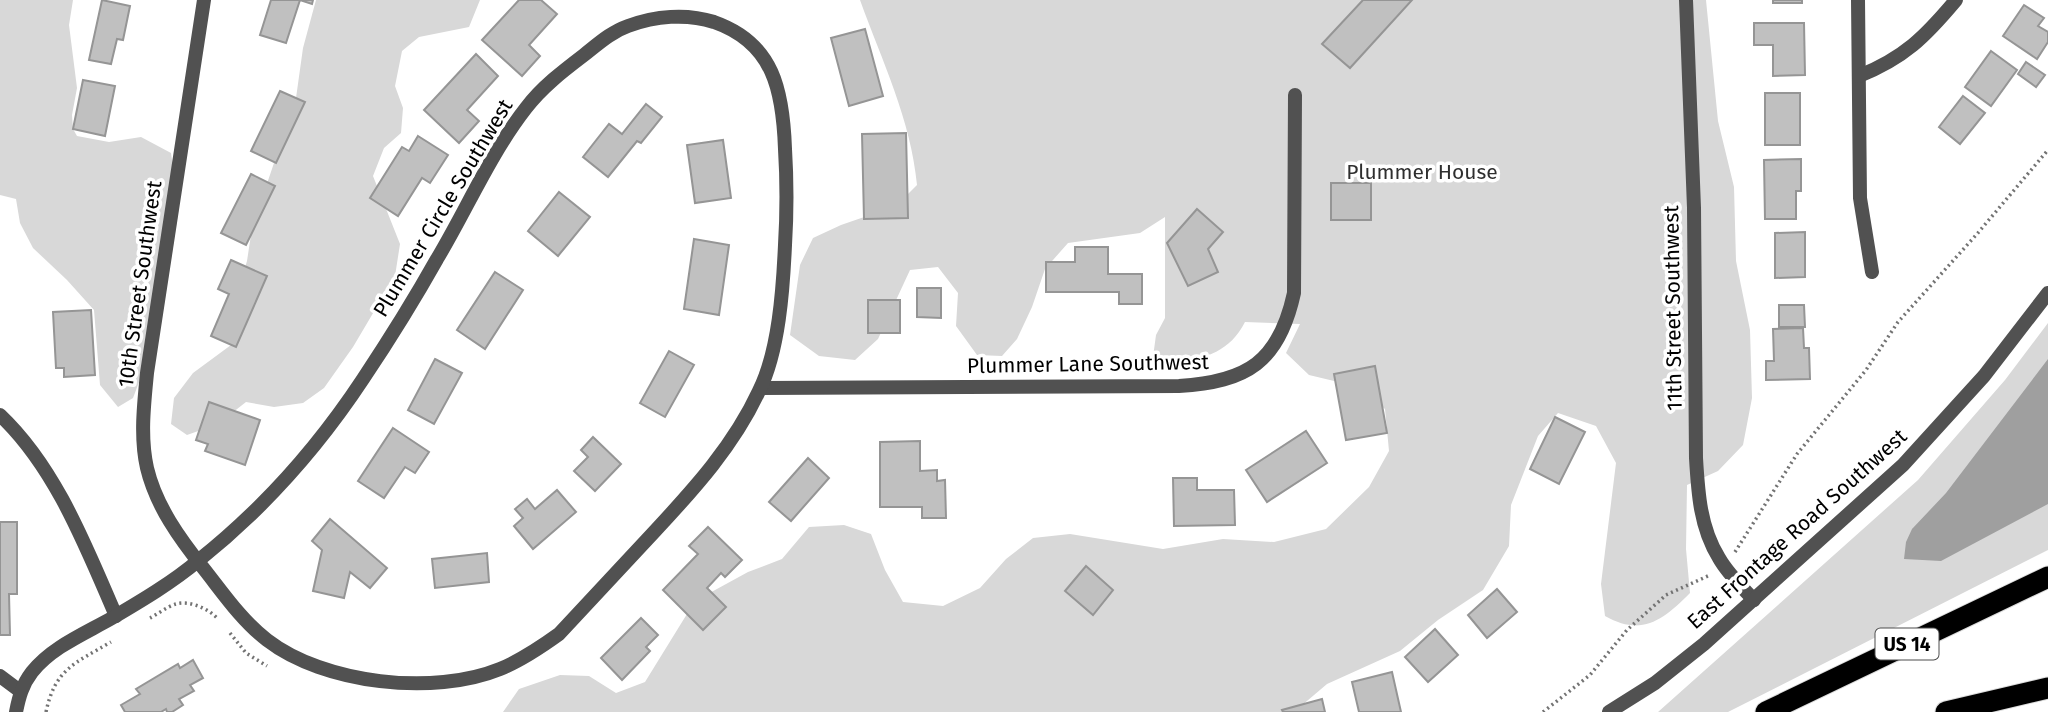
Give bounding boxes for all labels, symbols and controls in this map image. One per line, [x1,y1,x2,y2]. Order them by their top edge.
street label: Plummer Circle Southwest [368,94,519,322]
park label: Plummer House [1346,159,1498,185]
street label: 10th Street Southwest [113,179,167,389]
street label: 11th Street Southwest [1658,205,1688,411]
street label: Plummer Lane Southwest [967,349,1210,379]
street label: East Frontage Road Southwest [1682,423,1913,635]
road number: US 14 [1876,628,1938,660]

